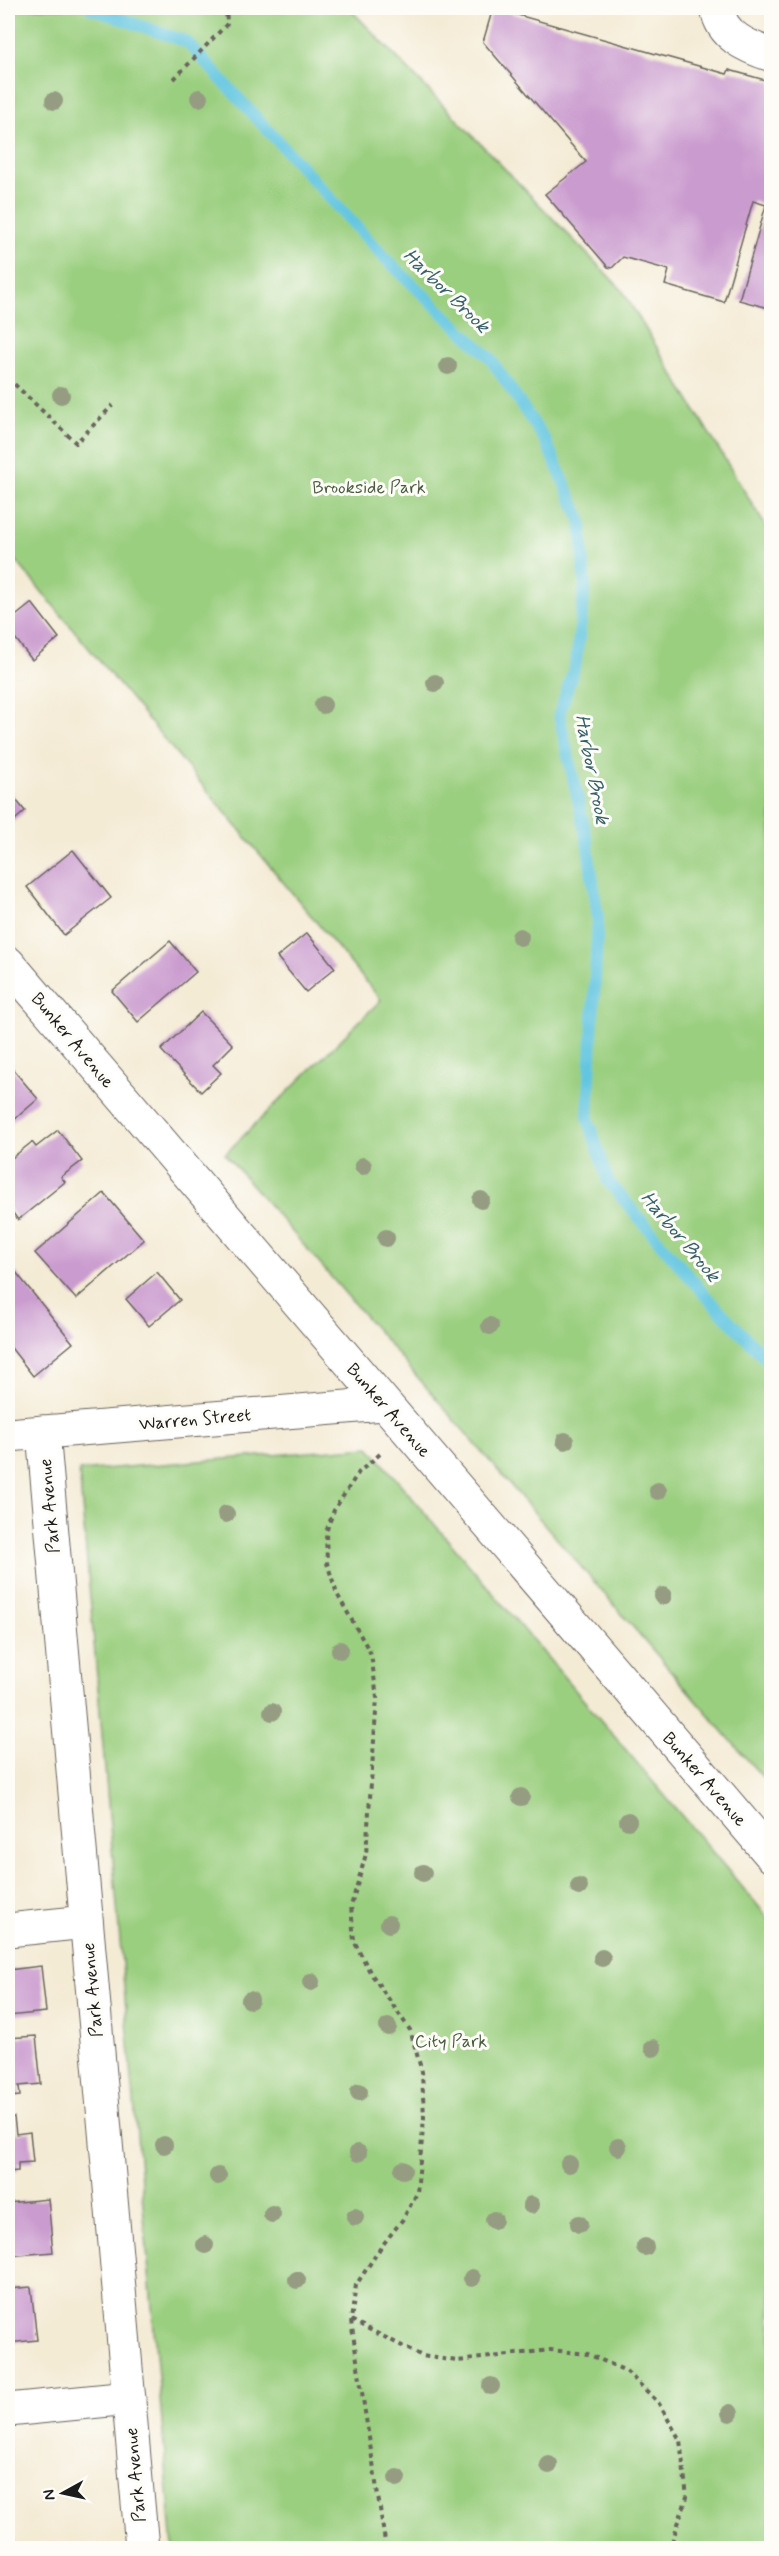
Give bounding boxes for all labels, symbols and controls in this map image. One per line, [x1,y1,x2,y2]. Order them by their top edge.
water label: Harbor Brook [397,243,497,341]
park label: Brookside Park [312,476,426,500]
water label: Harbor Brook [568,712,616,828]
street label: Bunker Avenue [25,988,119,1093]
water label: Harbor Brook [634,1186,727,1290]
street label: Bunker Avenue [341,1358,436,1463]
street label: Warren Street [138,1403,252,1437]
street label: Park Avenue [34,1458,66,1554]
street label: Bunker Avenue [657,1727,752,1832]
street label: Park Avenue [77,1942,109,2038]
park label: City Park [415,2030,487,2054]
street label: Park Avenue [120,2427,152,2523]
north arrow [33,2463,93,2523]
text: N [38,2488,61,2502]

